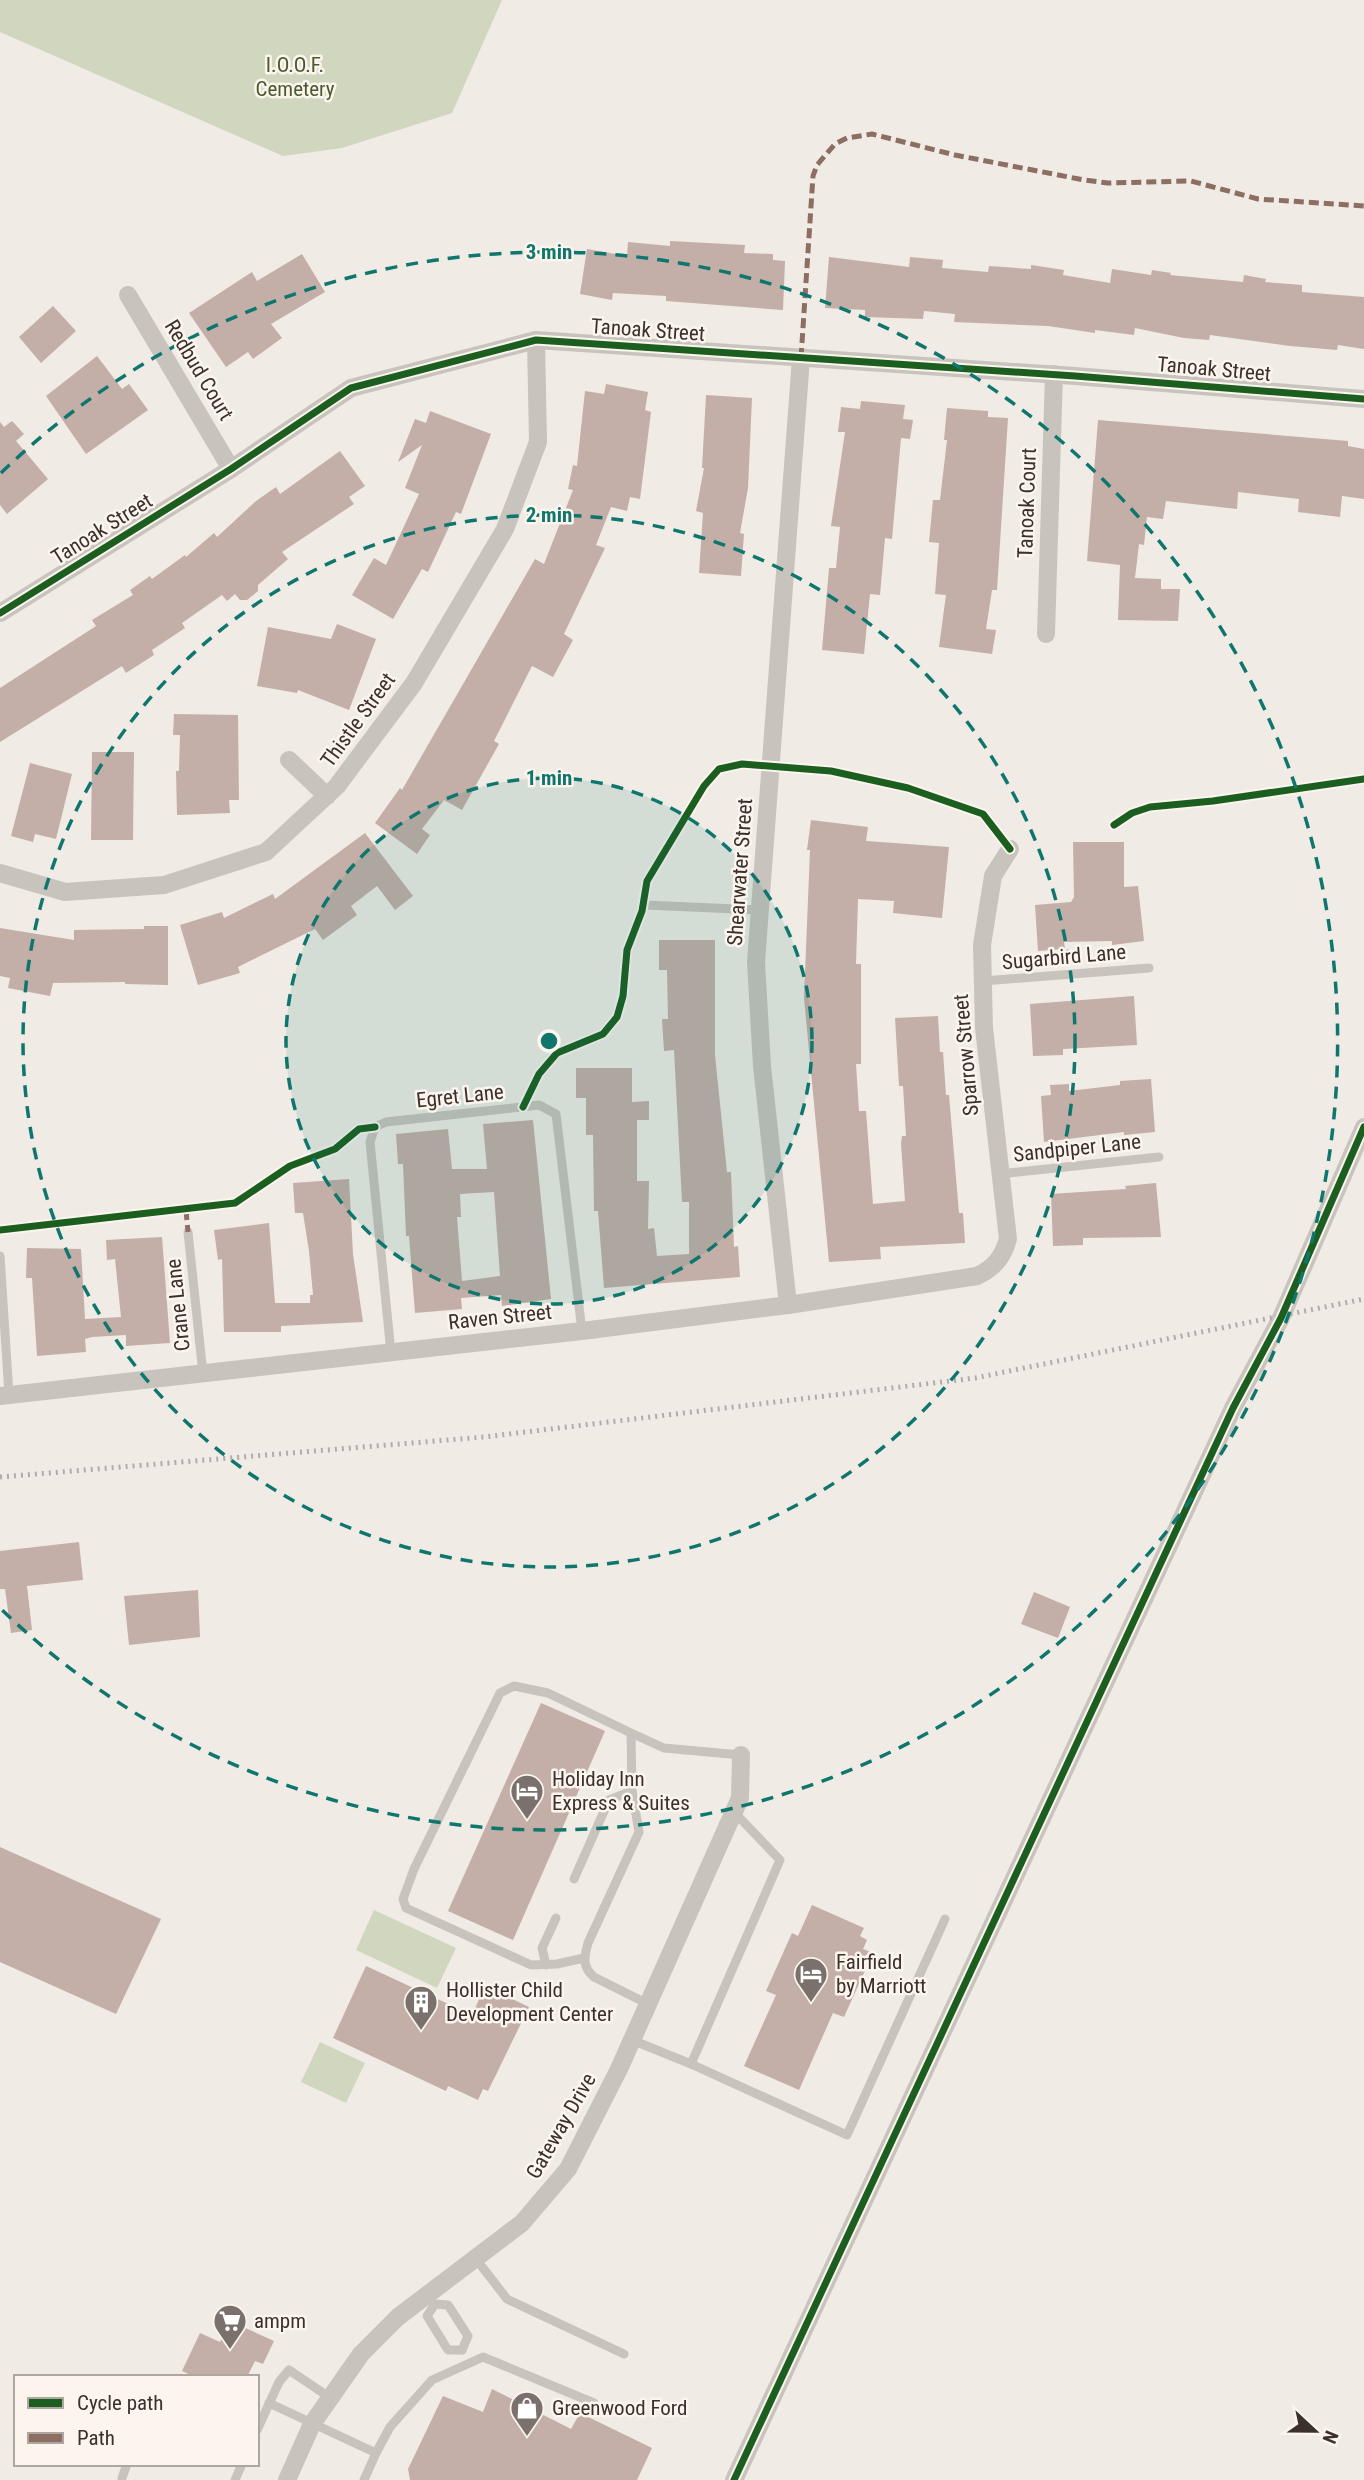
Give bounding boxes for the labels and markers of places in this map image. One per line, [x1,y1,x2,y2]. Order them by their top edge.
centre of rings [537,1029,561,1053]
place label: Holiday Inn Express & Suites [552,1767,690,1815]
hotel icon: Holiday Inn Express & Suites [508,1772,546,1821]
place label: Fairfield by Marriott [836,1950,926,1998]
hotel icon: Fairfield by Marriott [792,1955,830,2004]
place label: Hollister Child Development Center [446,1978,613,2026]
building icon: Hollister Child Development Center [402,1983,440,2032]
supermarket icon: ampm [211,2302,249,2351]
place label: ampm [254,2309,306,2333]
shop icon: Greenwood Ford [508,2389,546,2438]
place label: Greenwood Ford [552,2396,688,2420]

